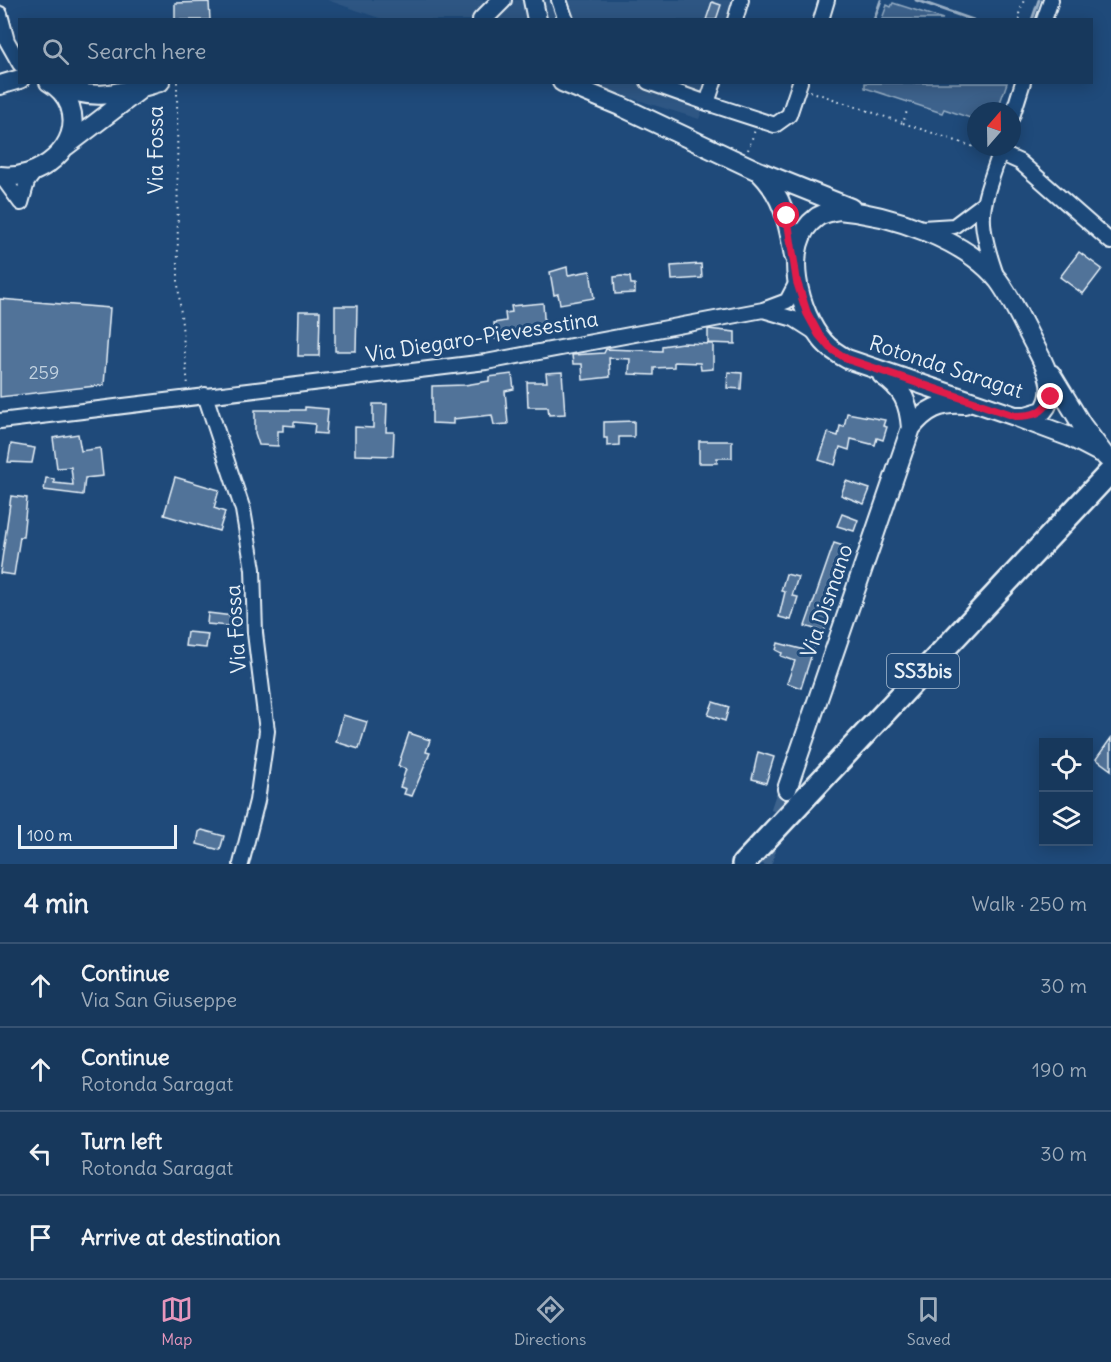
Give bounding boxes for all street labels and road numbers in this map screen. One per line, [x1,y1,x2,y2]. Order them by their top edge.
street label: Via Fossa [142,106,169,194]
street label: Via Diegaro-Pievesestina [364,305,600,368]
street label: Rotonda Saragat [866,329,1026,404]
street label: Via Dismano [794,540,859,661]
street label: Via Fossa [219,584,252,674]
road number: SS3bis [887,654,959,688]

